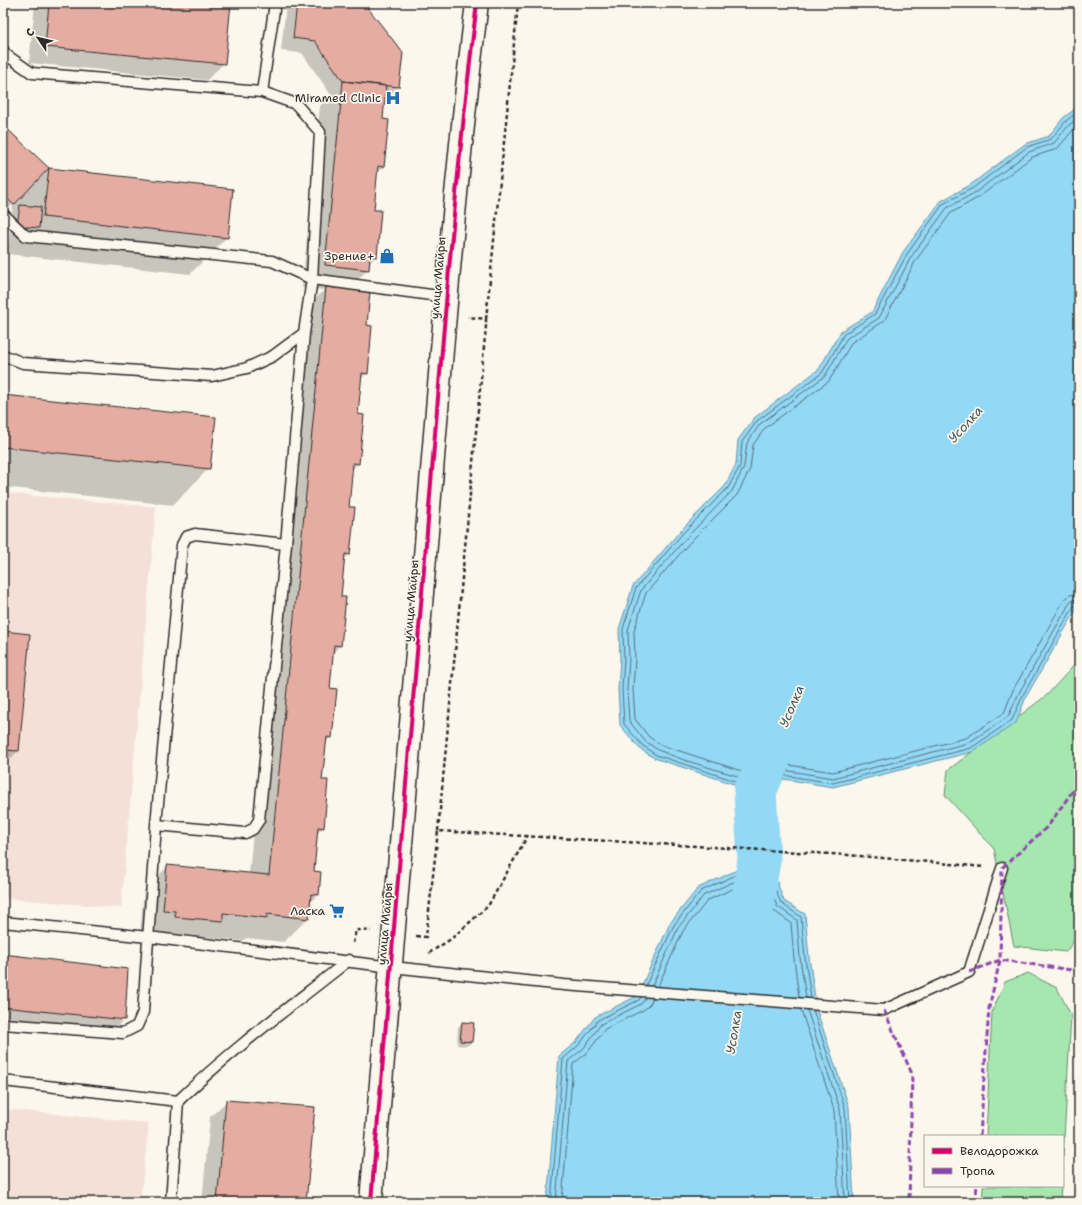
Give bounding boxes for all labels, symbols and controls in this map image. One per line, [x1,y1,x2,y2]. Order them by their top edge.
north arrow [18,18,58,58]
text: С [22,25,38,40]
hospital icon: Miramed Clinic [384,89,402,107]
place label: Miramed Clinic [295,90,381,106]
street label: улица Майры [426,236,450,320]
shop icon: Зрение+ [378,247,396,265]
place label: Зрение+ [324,248,375,264]
water label: Усолка [944,402,986,446]
street label: улица Майры [399,559,423,643]
water label: Усолка [775,683,808,730]
street label: улица Майры [373,882,397,966]
supermarket icon: Ласка [328,902,346,920]
place label: Ласка [290,903,326,919]
water label: Усолка [722,1009,745,1055]
legend [924,1135,1064,1187]
text: Велодорожка [960,1143,1039,1159]
text: Тропа [960,1163,995,1179]

